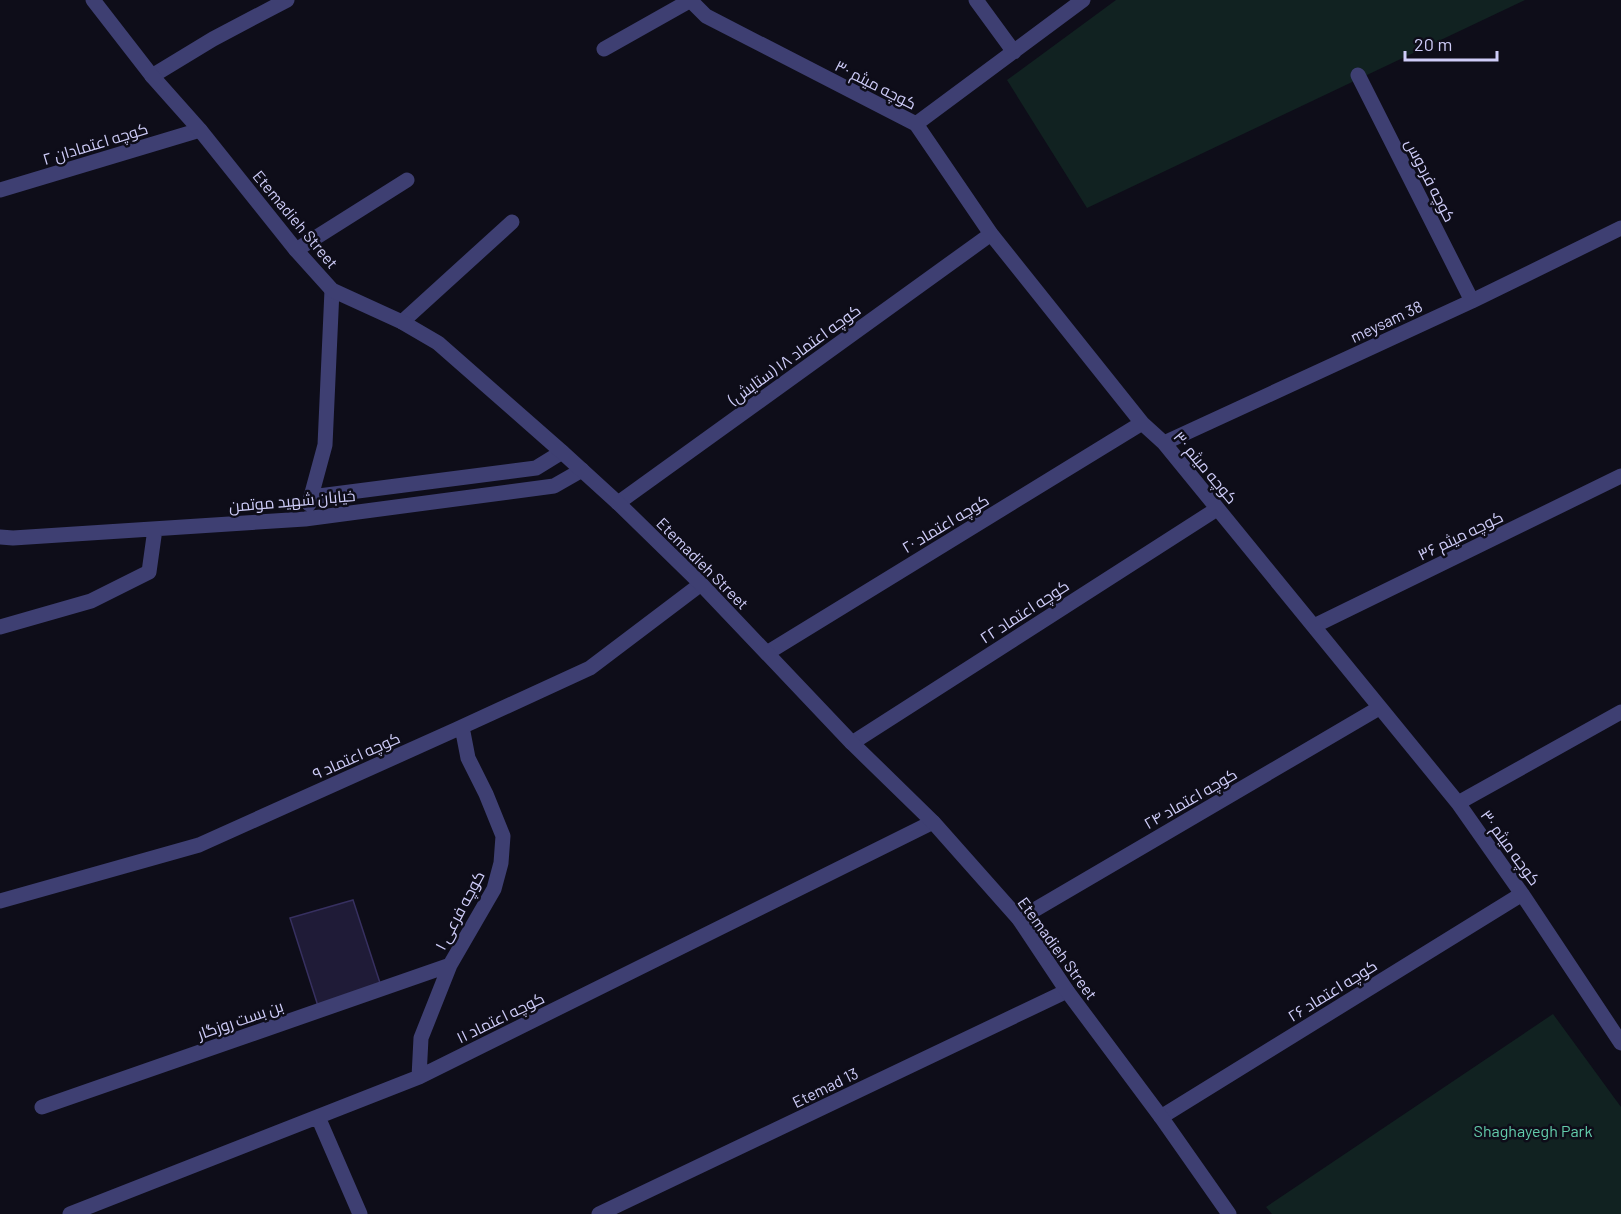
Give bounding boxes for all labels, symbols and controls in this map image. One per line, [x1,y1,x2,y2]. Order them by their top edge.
scale bar [1405,24,1496,62]
text: 20 m [1414,33,1452,55]
street label: کوچه میثم ۳۰ [831,55,920,115]
street label: کوچه اعتمادان ۲ [40,118,151,171]
street label: کوچه فردوس [1399,135,1460,226]
street label: Etemadieh Street [249,166,343,272]
street label: meysam 38 [1347,296,1425,346]
street label: کوچه اعتماد ۱۸ (ستایش) [723,300,866,411]
street label: کوچه میثم ۳۰ [1168,427,1242,509]
street label: خیابان شهید موتمن [228,485,356,517]
street label: کوچه اعتماد ۲۰ [898,490,993,559]
street label: کوچه میثم ۳۶ [1414,506,1507,567]
street label: Etemadieh Street [653,513,753,613]
street label: کوچه اعتماد ۲۲ [976,575,1074,649]
street label: کوچه اعتماد ۹ [309,727,404,786]
street label: کوچه اعتماد ۲۴ [1140,764,1242,835]
street label: کوچه میثم ۳۰ [1475,805,1545,890]
street label: کوچه فرعی ۱ [430,867,490,954]
street label: Etemadieh Street [1014,893,1102,1003]
street label: کوچه اعتماد ۲۶ [1284,955,1382,1028]
street label: کوچه اعتماد ۱۱ [453,988,548,1049]
street label: بن بست روزگار [193,995,286,1045]
street label: Etemad 13 [789,1063,861,1111]
park label: Shaghayegh Park [1474,1121,1592,1140]

